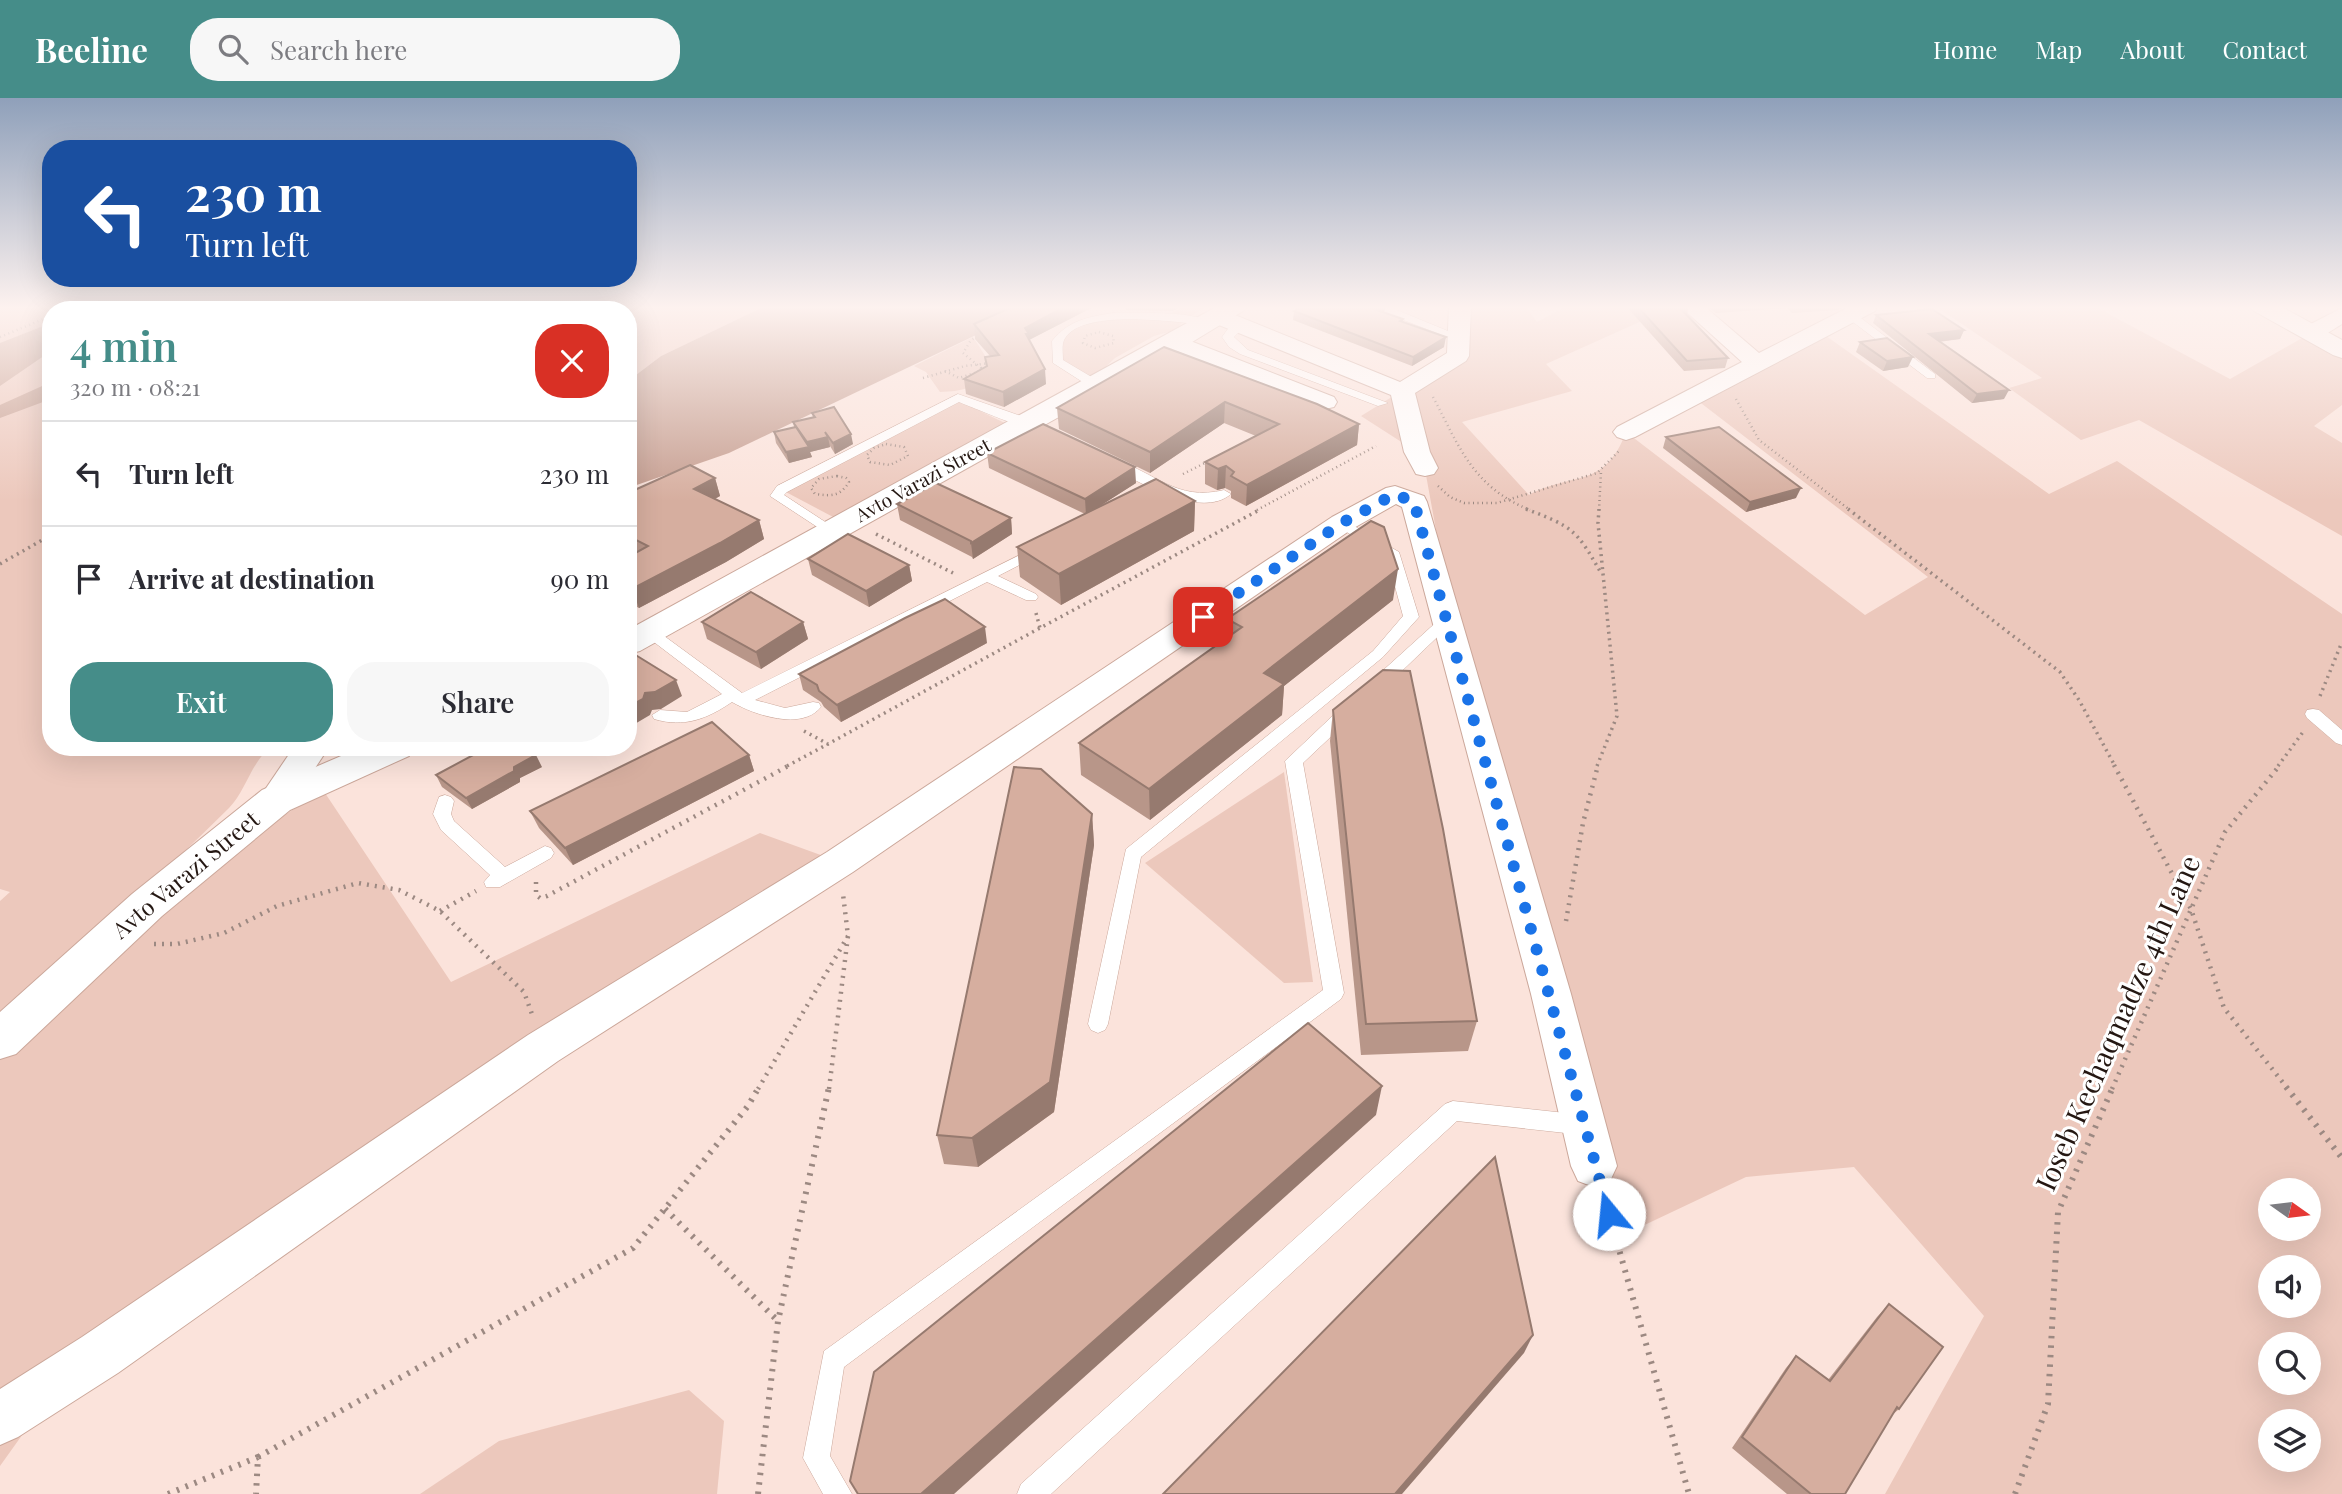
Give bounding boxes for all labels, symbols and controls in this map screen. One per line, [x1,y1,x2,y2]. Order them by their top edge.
search box [190,18,680,81]
text: Beeline [35,27,148,71]
icon: search [214,30,252,68]
text: Search here [270,32,407,67]
text: Home [1933,33,1997,65]
text: Map [2035,33,2082,65]
text: About [2120,33,2184,65]
text: Contact [2222,33,2307,65]
text: 230 m [185,159,322,224]
icon: left [70,168,161,259]
text: Turn left [185,222,309,265]
text: 4 min [70,317,178,373]
button: close [535,324,609,398]
text: 320 m · 08:21 [70,371,200,402]
street label: Avto Varazi Street [849,431,995,528]
icon: left [70,455,108,493]
text: Turn left [129,456,234,491]
text: 230 m [540,456,609,491]
icon: arrive [70,560,108,598]
text: Arrive at destination [129,561,375,596]
text: 90 m [551,561,609,596]
pin [1173,587,1233,647]
icon: arrive [1184,598,1222,636]
button: Exit [70,662,333,742]
button: Share [347,662,609,742]
street label: Avto Varazi Street [104,803,266,945]
street label: Ioseb Kechaqmadze 4th Lane [2026,849,2207,1196]
position arrow [1572,1177,1646,1251]
north arrow [2258,1178,2320,1241]
map controls [2258,1178,2321,1472]
button: sound [2258,1255,2321,1318]
button: search [2258,1332,2321,1395]
button: layers [2258,1409,2321,1472]

